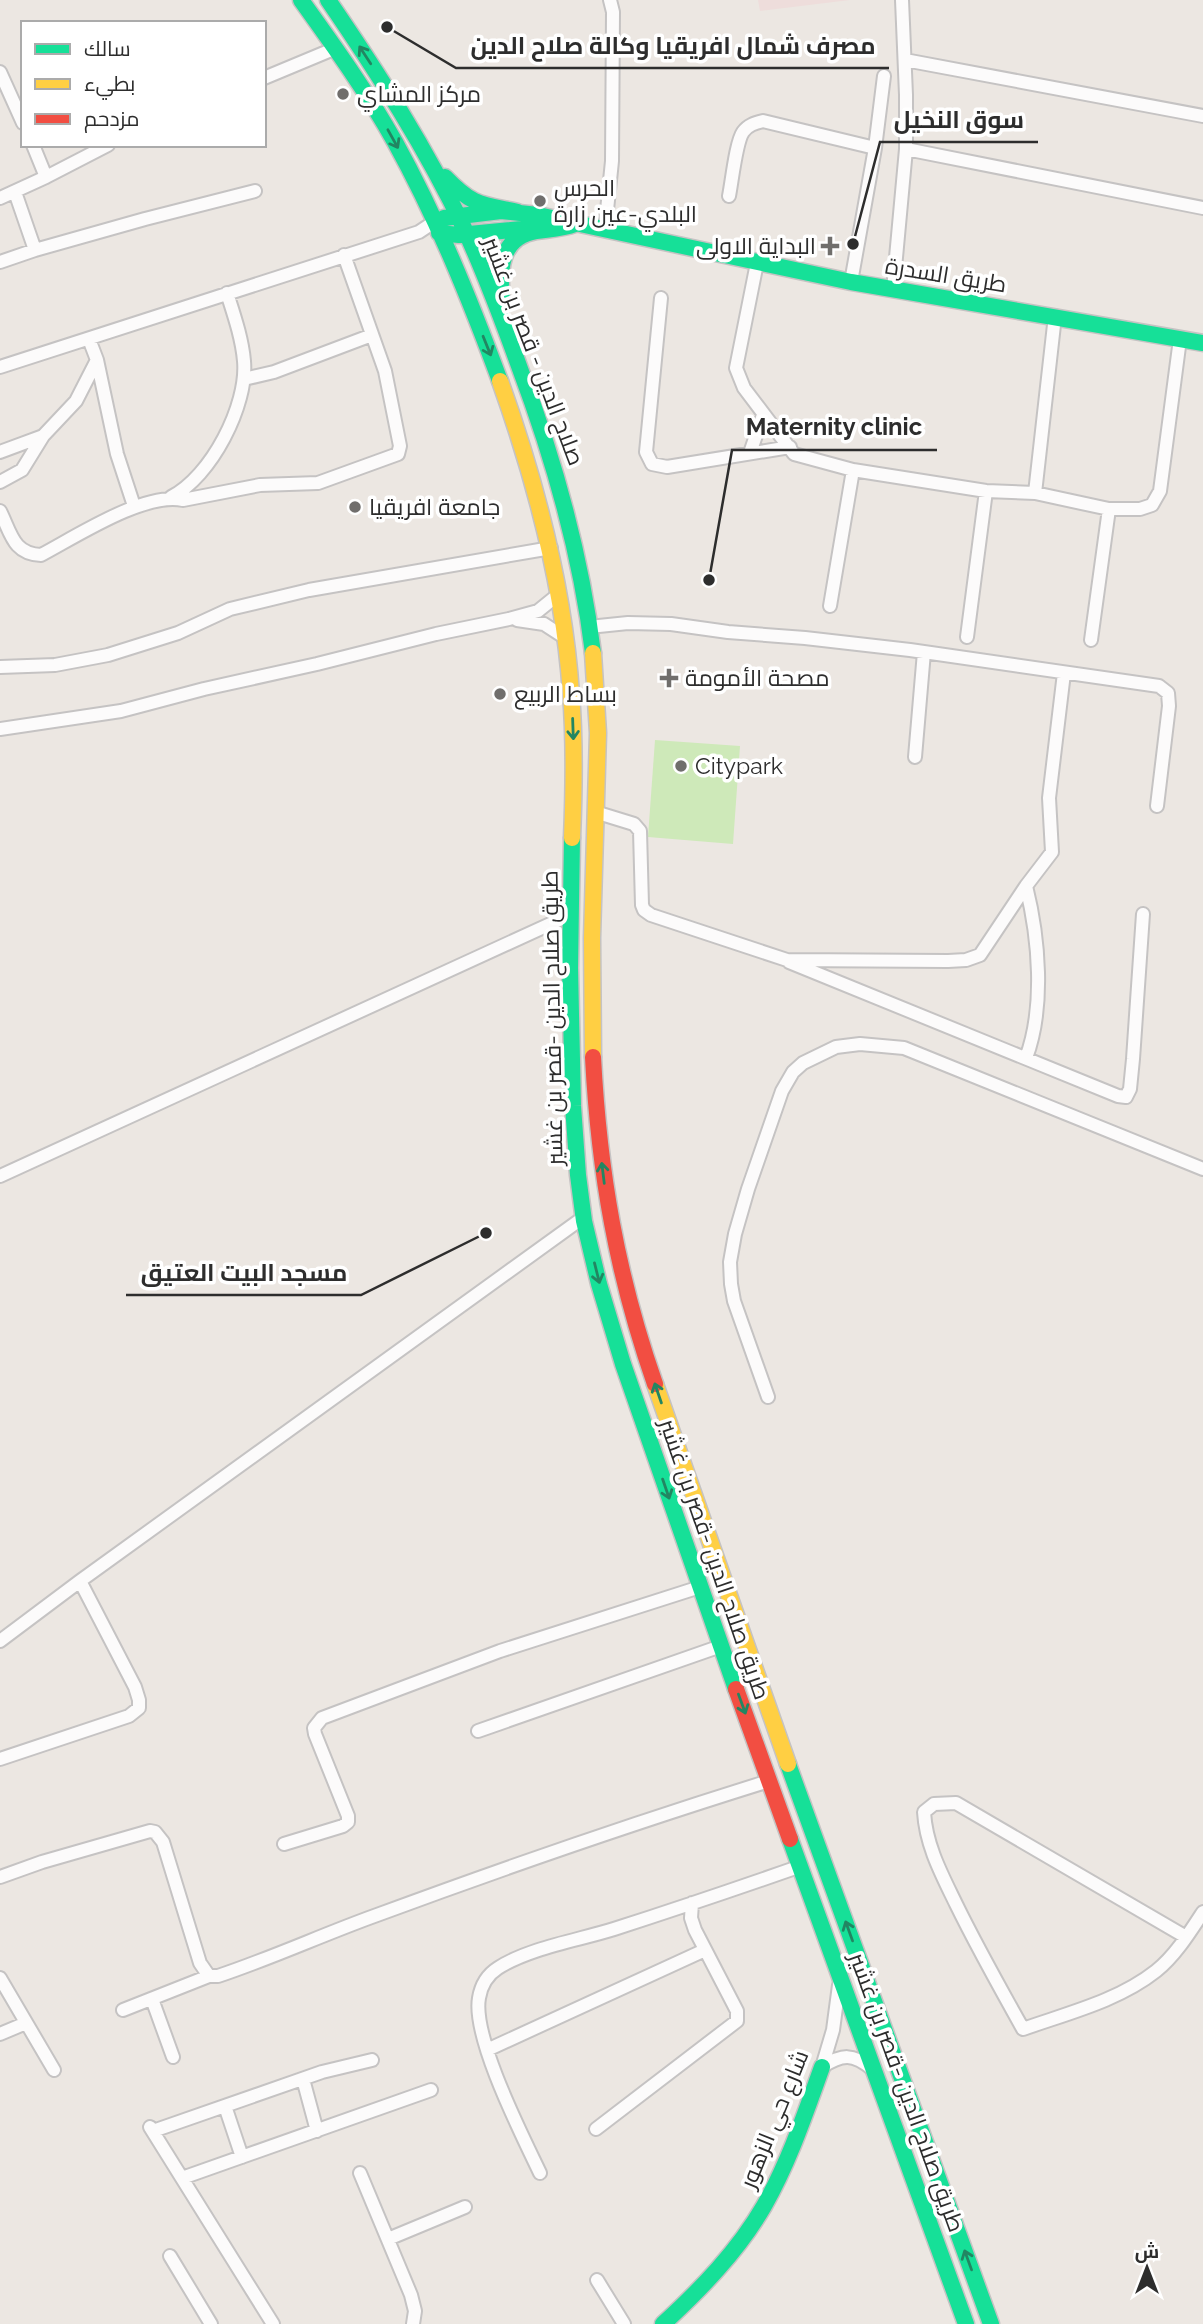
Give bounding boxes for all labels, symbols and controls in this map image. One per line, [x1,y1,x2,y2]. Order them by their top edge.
legend [21,21,266,147]
callout: مصرف شمال افريقيا وكالة صلاح الدين [456,23,889,68]
text: مصرف شمال افريقيا وكالة صلاح الدين [470,31,876,62]
text: سالك [84,36,131,61]
one-way arrow [358,45,372,65]
text: بطيء [84,71,135,100]
place label: مركز المشاي [357,80,481,112]
marker: مركز المشاي [335,86,351,102]
callout: سوق النخيل [880,97,1038,142]
text: سوق النخيل [894,105,1024,134]
text: مزدحم [84,106,139,133]
one-way arrow [386,128,400,148]
place label: الحرس البلدي-عين زارة [554,174,697,232]
marker: الحرس البلدي-عين زارة [532,193,548,209]
street label: صلاح الدين - قصر بن غشير [475,231,591,470]
place label: البداية الاولى [696,232,816,260]
marker: البداية الاولى [822,238,838,254]
street label: طريق السدرة [883,252,1009,298]
one-way arrow [481,334,494,356]
callout: Maternity clinic [732,405,937,450]
text: Maternity clinic [746,412,923,441]
place label: جامعة افريقيا [369,493,500,520]
marker: جامعة افريقيا [347,499,363,515]
place label: مصحة الأمومة [685,664,830,691]
marker: مصحة الأمومة [659,668,679,688]
place label: بساط الربيع [514,680,617,710]
marker: بساط الربيع [492,686,508,702]
one-way arrow [566,717,580,740]
place label: Citypark [695,752,783,779]
marker: Citypark [673,758,689,774]
street label: طريق صلاح الدين -قصر بن غشير [535,870,571,1168]
one-way arrow [596,1162,609,1185]
callout: مسجد البيت العتيق [126,1250,361,1295]
text: مسجد البيت العتيق [141,1258,347,1287]
one-way arrow [591,1261,604,1284]
one-way arrow [651,1382,664,1404]
street label: طريق صلاح الدين -قصر بن غشير [651,1413,776,1704]
one-way arrow [661,1478,673,1500]
one-way arrow [736,1692,749,1714]
one-way arrow [842,1920,854,1942]
street label: طريق صلاح الدين -قصر بن غشير [841,1947,971,2236]
street label: شارع حي الزهور [733,2046,818,2195]
north arrow [1112,2233,1182,2303]
text: ش [1135,2240,1159,2263]
one-way arrow [961,2249,973,2271]

